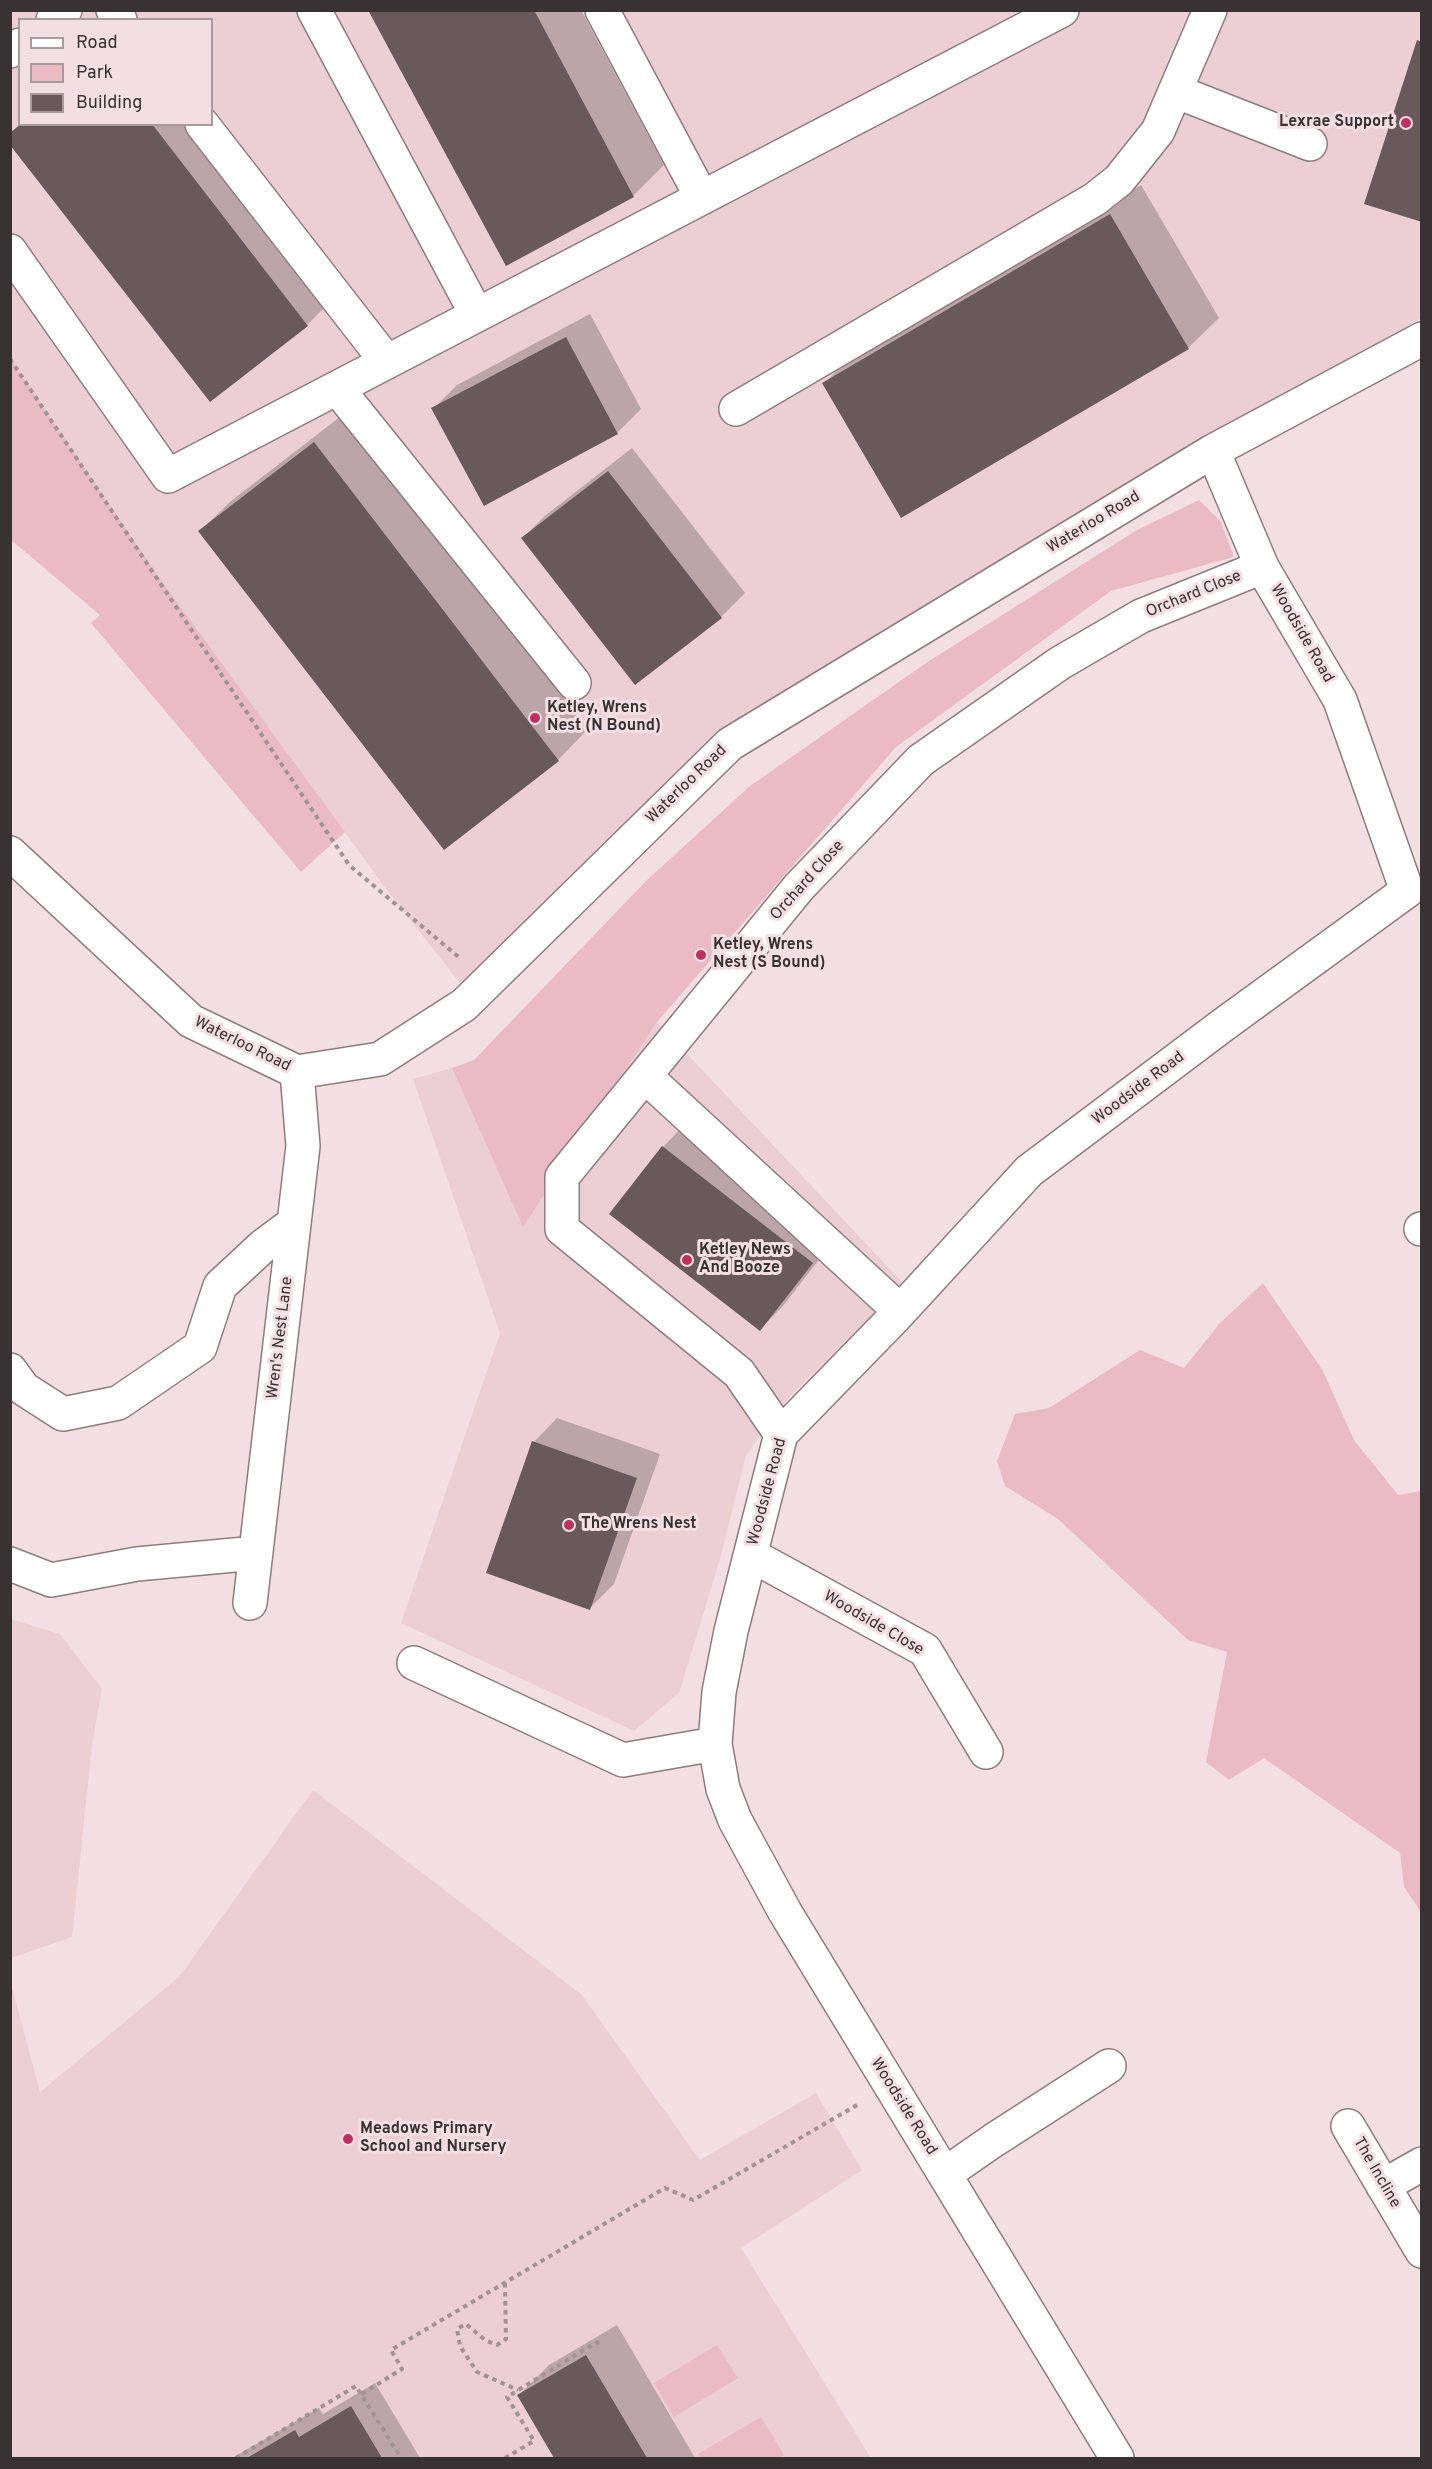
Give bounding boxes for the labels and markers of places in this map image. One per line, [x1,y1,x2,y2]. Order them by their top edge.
place label: Lexrae Support [1279,113,1394,133]
marker: Lexrae Support [1399,116,1413,130]
place label: Ketley, Wrens Nest (N Bound) [547,699,661,737]
marker: Ketley, Wrens Nest (N Bound) [528,711,542,725]
place label: Ketley, Wrens Nest (S Bound) [713,936,825,974]
marker: Ketley, Wrens Nest (S Bound) [694,948,708,962]
place label: Ketley News And Booze [699,1241,791,1279]
marker: Ketley News And Booze [680,1253,694,1267]
place label: The Wrens Nest [581,1515,697,1535]
marker: The Wrens Nest [562,1518,576,1532]
place label: Meadows Primary School and Nursery [360,2120,506,2158]
marker: Meadows Primary School and Nursery [341,2132,355,2146]

